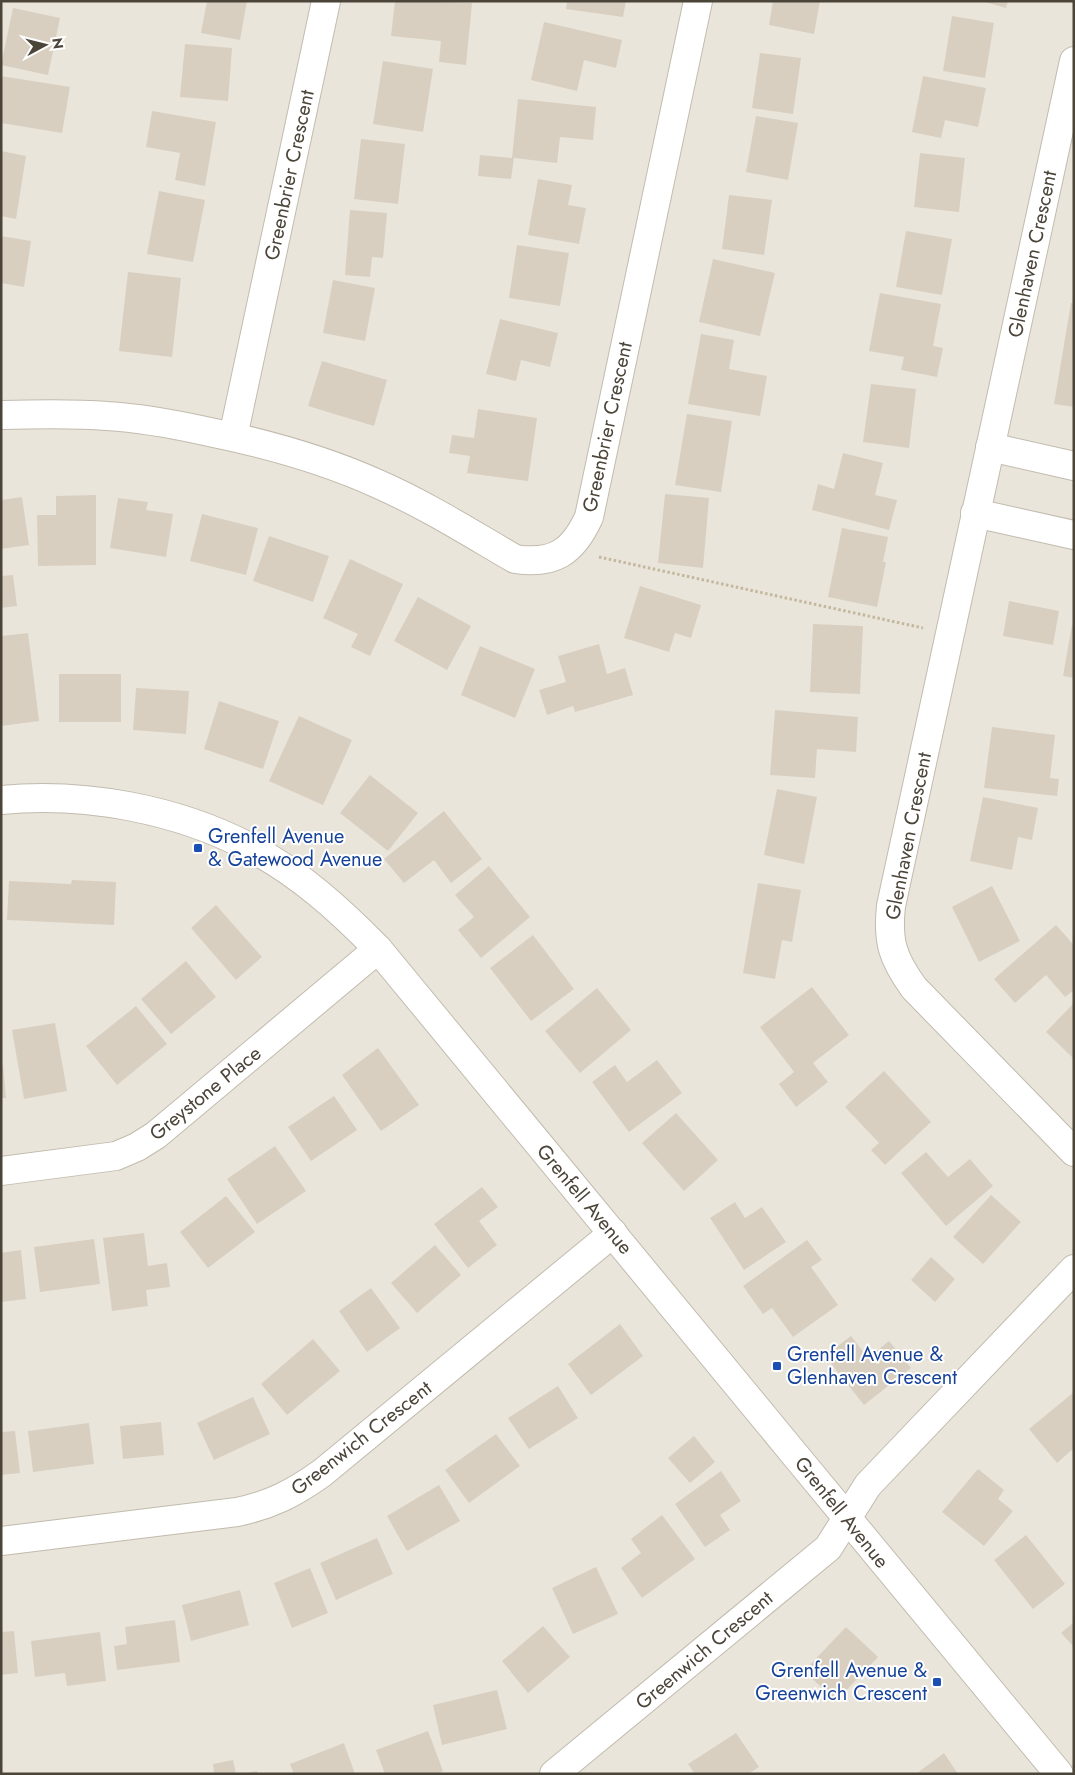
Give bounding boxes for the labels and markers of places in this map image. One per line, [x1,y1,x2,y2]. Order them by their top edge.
place label: Grenfell Avenue & Gatewood Avenue [208,822,382,874]
marker: Grenfell Avenue & Gatewood Avenue [192,842,204,854]
place label: Grenfell Avenue & Glenhaven Crescent [787,1340,957,1392]
marker: Grenfell Avenue & Glenhaven Crescent [771,1360,783,1372]
place label: Grenfell Avenue & Greenwich Crescent [755,1656,927,1708]
marker: Grenfell Avenue & Greenwich Crescent [931,1676,943,1688]

